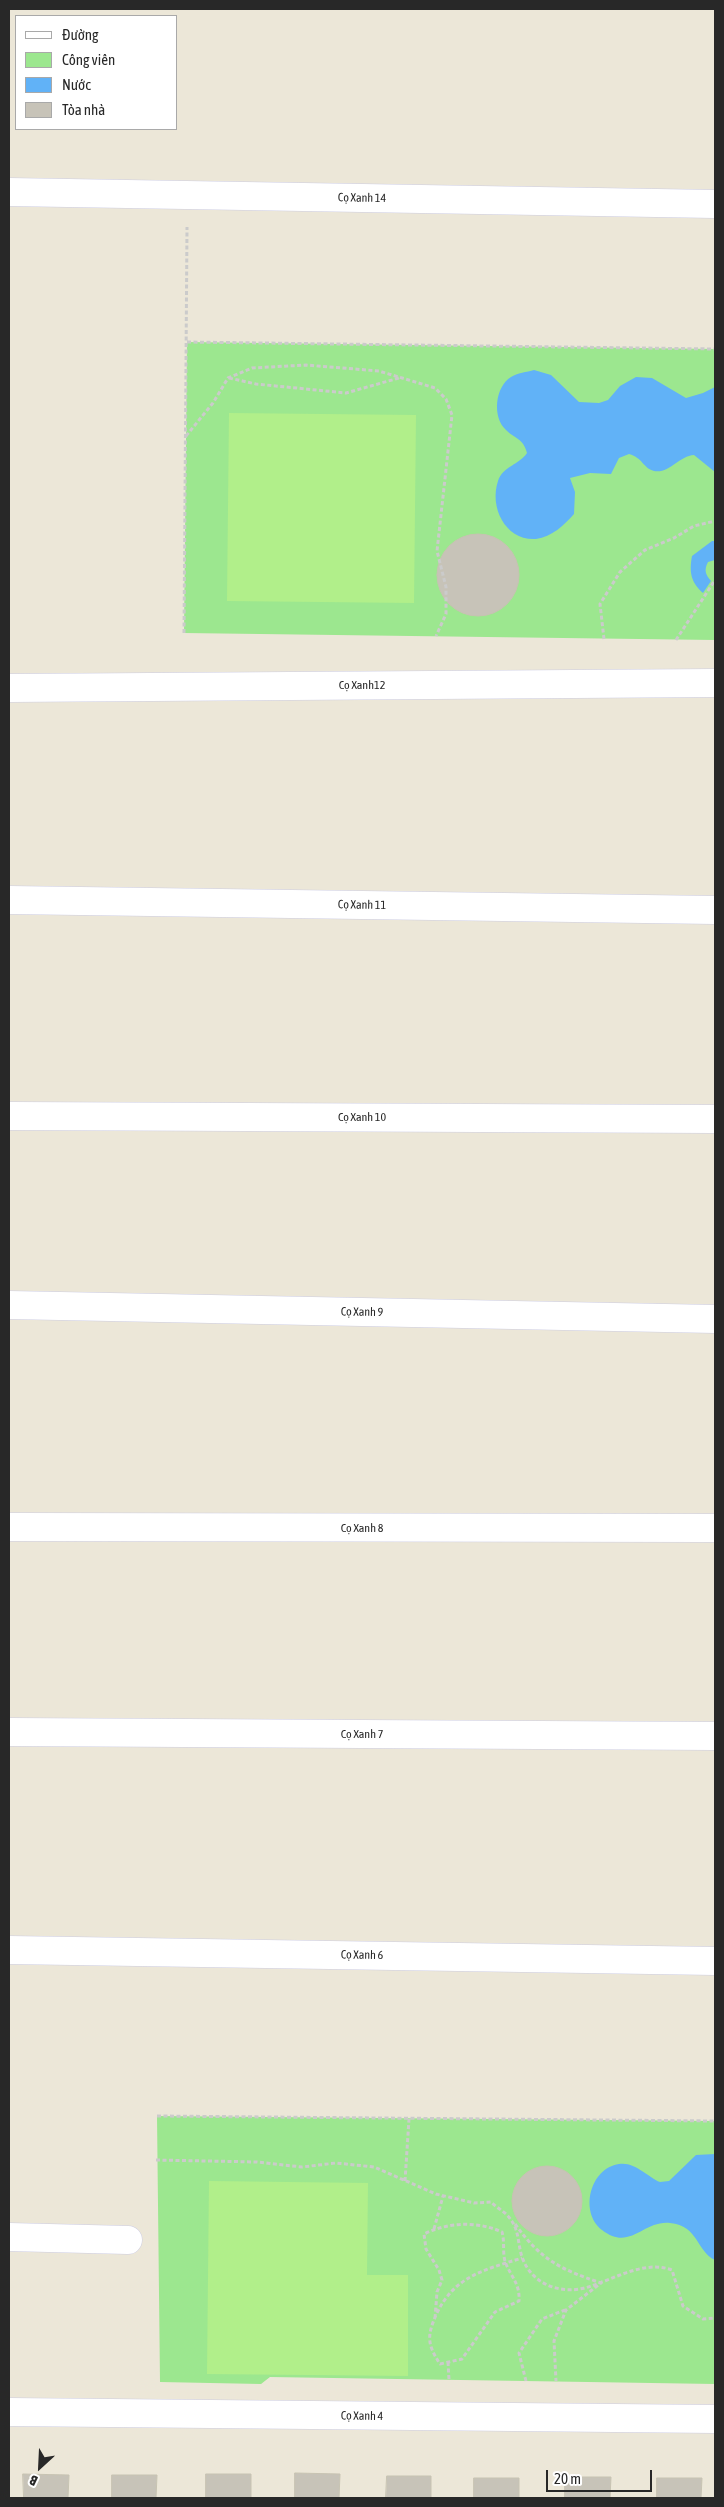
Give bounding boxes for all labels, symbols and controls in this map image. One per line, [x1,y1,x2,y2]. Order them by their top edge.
legend [15,15,178,130]
text: Đường [62,26,98,43]
text: Công viên [62,51,115,68]
text: Nước [62,76,91,93]
text: Tòa nhà [62,101,105,118]
street label: Cọ Xanh 14 [338,190,386,206]
street label: Cọ Xanh12 [339,678,385,692]
street label: Cọ Xanh 11 [338,897,386,913]
street label: Cọ Xanh 10 [338,1110,386,1124]
street label: Cọ Xanh 9 [341,1304,383,1320]
street label: Cọ Xanh 8 [341,1521,383,1535]
street label: Cọ Xanh 7 [341,1727,383,1741]
street label: Cọ Xanh 6 [341,1947,383,1963]
street label: Cọ Xanh 4 [341,2408,383,2424]
north arrow [15,2442,65,2492]
scale bar [549,2460,655,2492]
text: 20 m [554,2470,581,2487]
text: B [27,2472,40,2489]

